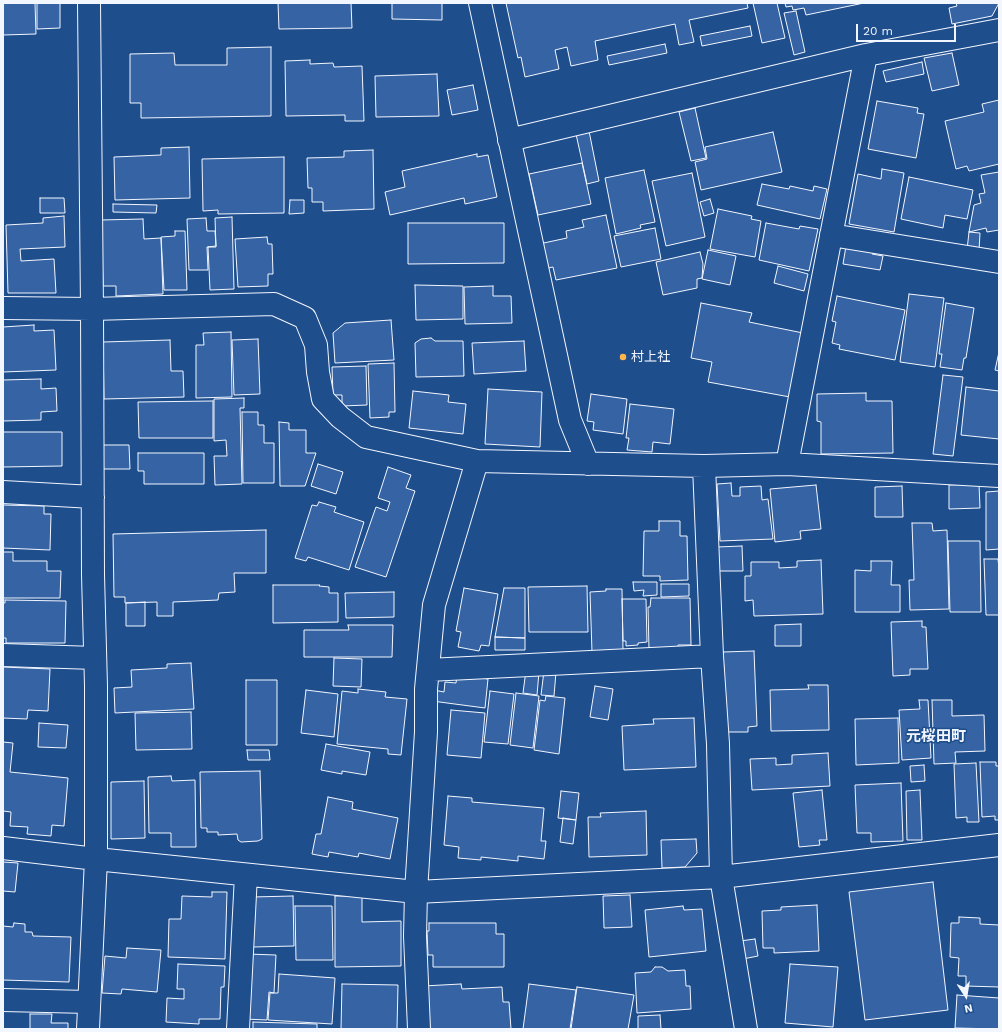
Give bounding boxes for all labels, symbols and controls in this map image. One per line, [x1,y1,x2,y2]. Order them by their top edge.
scale bar [858,16,958,42]
text: 20 m [863,24,893,38]
place label: 村上社 [631,349,670,365]
marker: 村上社 [618,352,628,362]
district label: 元桜田町 [906,728,966,746]
north arrow [946,976,986,1016]
text: N [963,1001,974,1015]

